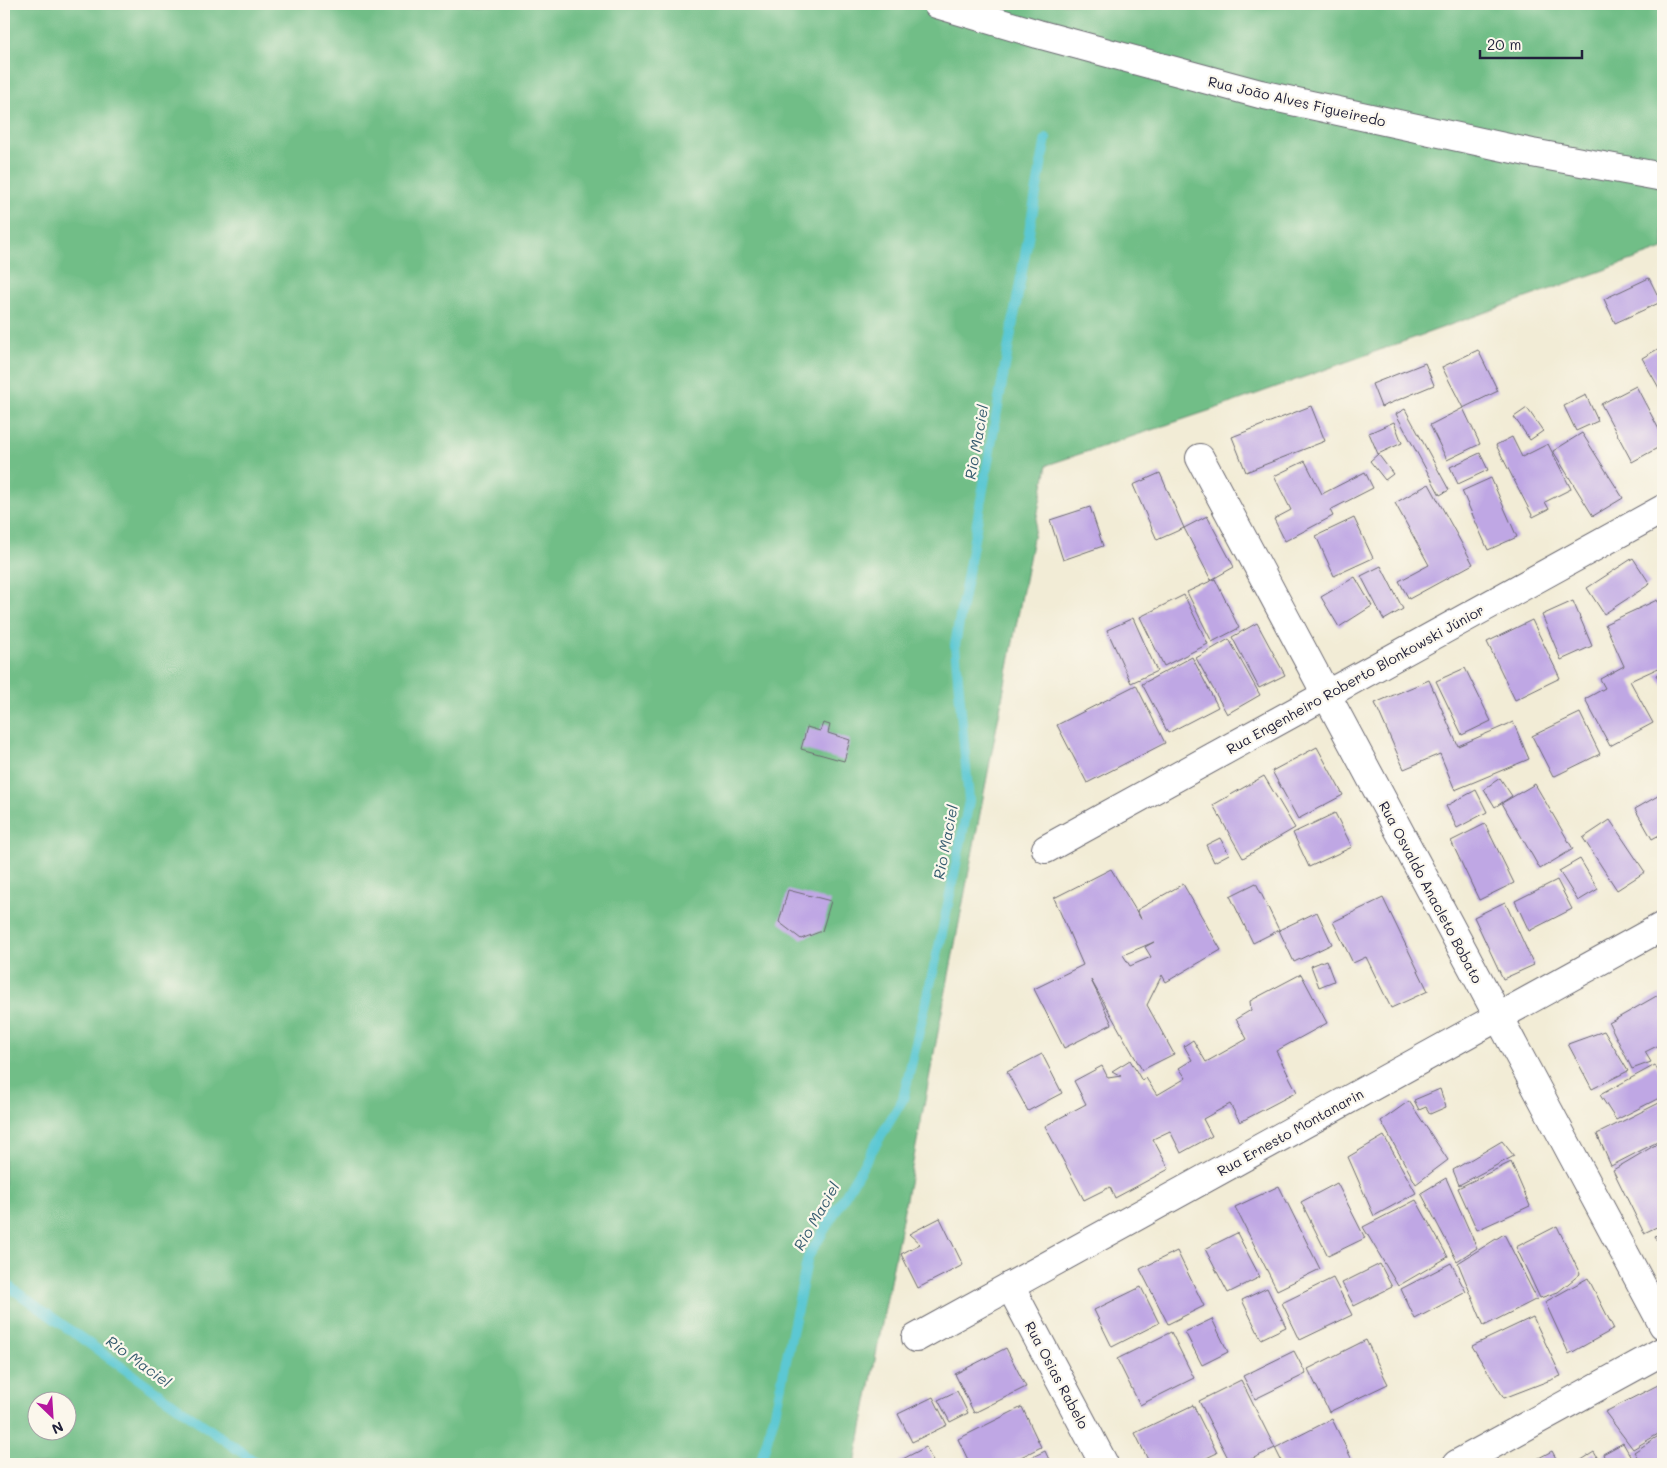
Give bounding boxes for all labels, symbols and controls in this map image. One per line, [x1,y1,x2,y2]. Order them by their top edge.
scale bar [1480,28,1582,60]
text: 20 m [1487,34,1521,54]
street label: Rua João Alves Figueiredo [1206,71,1388,131]
water label: Rio Maciel [960,403,992,481]
street label: Rua Engenheiro Roberto Blonkowski Júnior [1223,600,1487,758]
street label: Rua Osvaldo Anacleto Bobato [1375,798,1487,986]
water label: Rio Maciel [928,803,962,881]
street label: Rua Ernesto Montanarin [1213,1084,1367,1180]
water label: Rio Maciel [788,1178,844,1254]
street label: Rua Osias Rabelo [1021,1318,1093,1432]
water label: Rio Maciel [103,1331,176,1391]
north arrow [28,1390,78,1440]
text: N [49,1417,67,1439]

